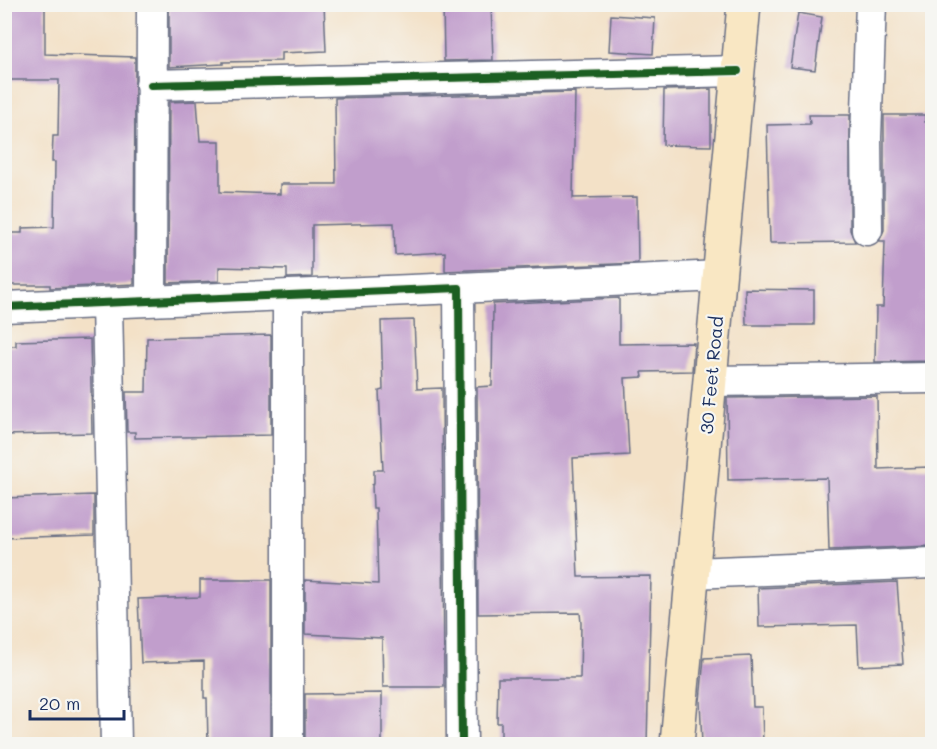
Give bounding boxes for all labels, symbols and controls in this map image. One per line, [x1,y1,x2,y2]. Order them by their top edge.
street label: 30 Feet Road [694,315,728,435]
scale bar [30,683,124,721]
text: 20 m [39,691,80,715]

